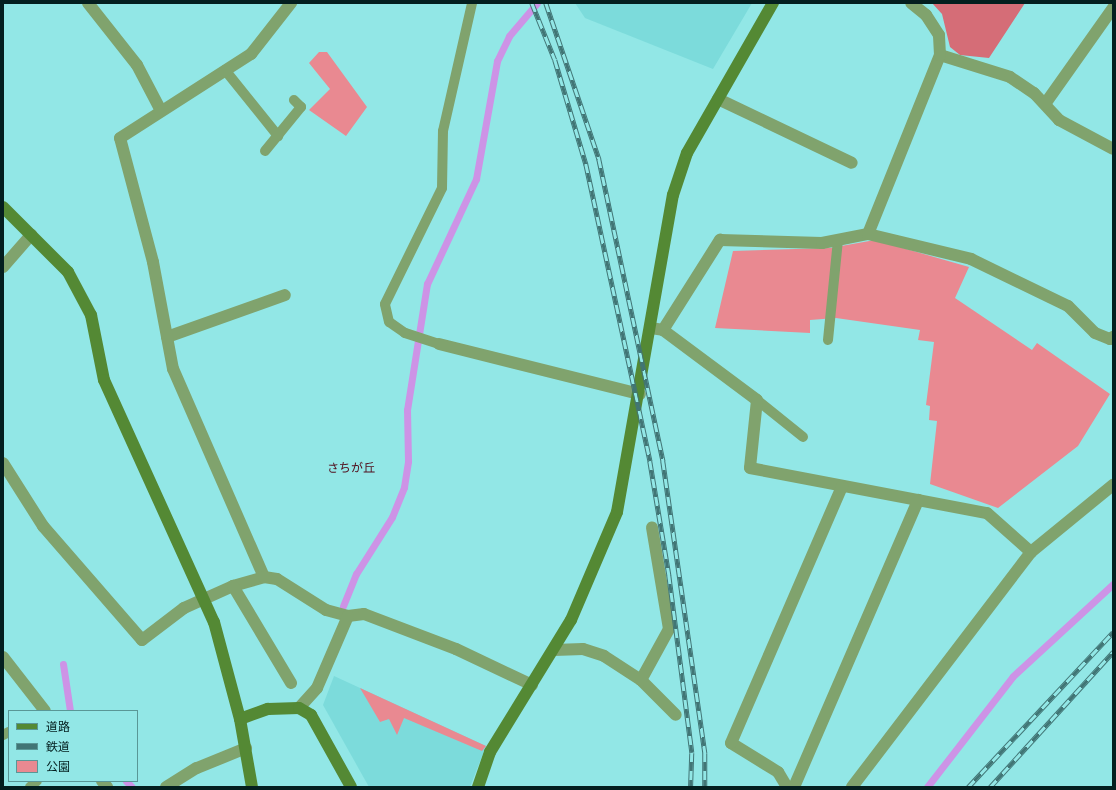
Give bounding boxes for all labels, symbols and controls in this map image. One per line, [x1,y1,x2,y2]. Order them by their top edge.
district label: さちが丘 [327,462,375,476]
legend [8,710,138,782]
text: 道路 [46,719,70,736]
text: 鉄道 [46,739,70,756]
text: 公園 [46,759,70,776]

